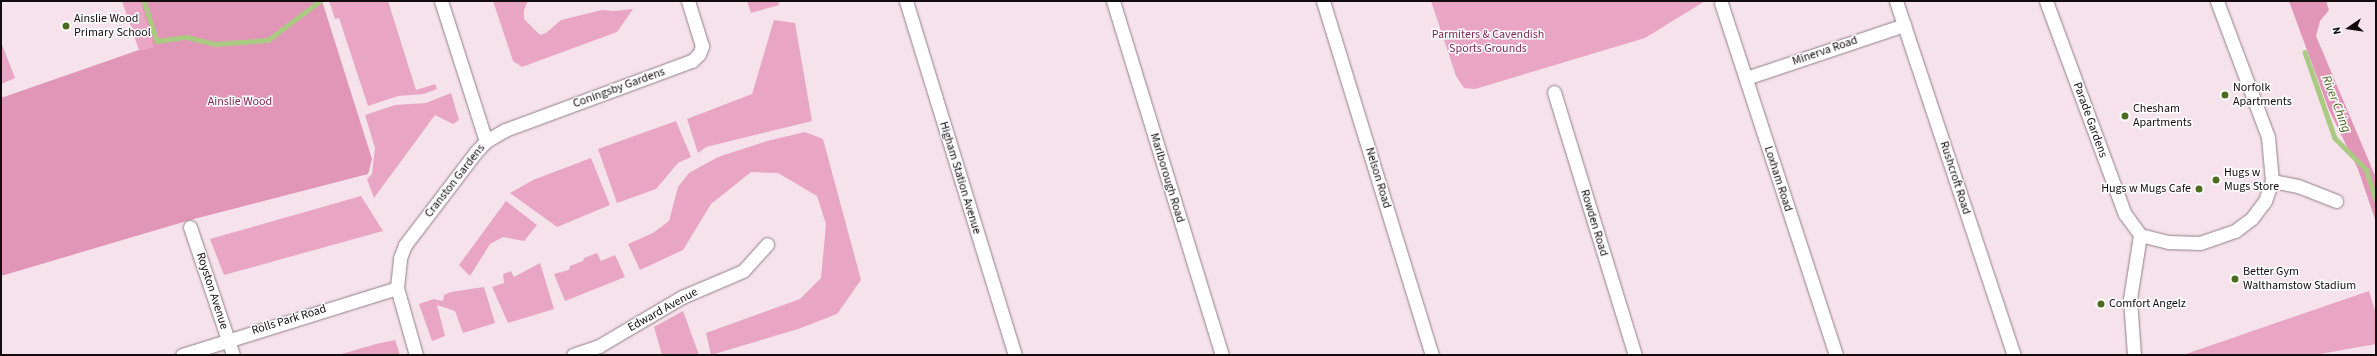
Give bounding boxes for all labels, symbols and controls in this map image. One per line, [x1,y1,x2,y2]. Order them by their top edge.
north arrow [2329,8,2369,48]
place label: Ainslie Wood Primary School [74,12,151,40]
marker: Ainslie Wood Primary School [61,21,71,31]
text: N [2329,26,2345,36]
park label: Parmiters & Cavendish Sports Grounds [1432,28,1544,56]
street label: Minerva Road [1790,33,1860,69]
street label: Coningsby Gardens [571,65,667,111]
water label: River Ching [2318,73,2354,135]
street label: Parade Gardens [2070,80,2110,160]
place label: Norfolk Apartments [2233,81,2292,109]
marker: Norfolk Apartments [2220,90,2230,100]
park label: Ainslie Wood [208,95,272,109]
place label: Chesham Apartments [2133,102,2192,130]
marker: Chesham Apartments [2120,111,2130,121]
street label: Higham Station Avenue [936,120,984,236]
street label: Marlborough Road [1147,131,1187,225]
street label: Rushcroft Road [1936,140,1974,216]
street label: Cranston Gardens [422,141,488,221]
street label: Loxham Road [1761,144,1795,214]
street label: Nelson Road [1362,146,1394,210]
place label: Hugs w Mugs Store [2224,166,2279,194]
marker: Hugs w Mugs Store [2211,175,2221,185]
place label: Hugs w Mugs Cafe [2101,182,2191,196]
marker: Hugs w Mugs Cafe [2194,184,2204,194]
street label: Rowden Road [1577,188,1611,258]
street label: Royston Avenue [193,251,231,331]
place label: Better Gym Walthamstow Stadium [2243,265,2356,293]
marker: Better Gym Walthamstow Stadium [2230,274,2240,284]
street label: Edward Avenue [626,285,700,335]
place label: Comfort Angelz [2109,297,2186,311]
marker: Comfort Angelz [2096,299,2106,309]
street label: Rolls Park Road [250,302,328,338]

